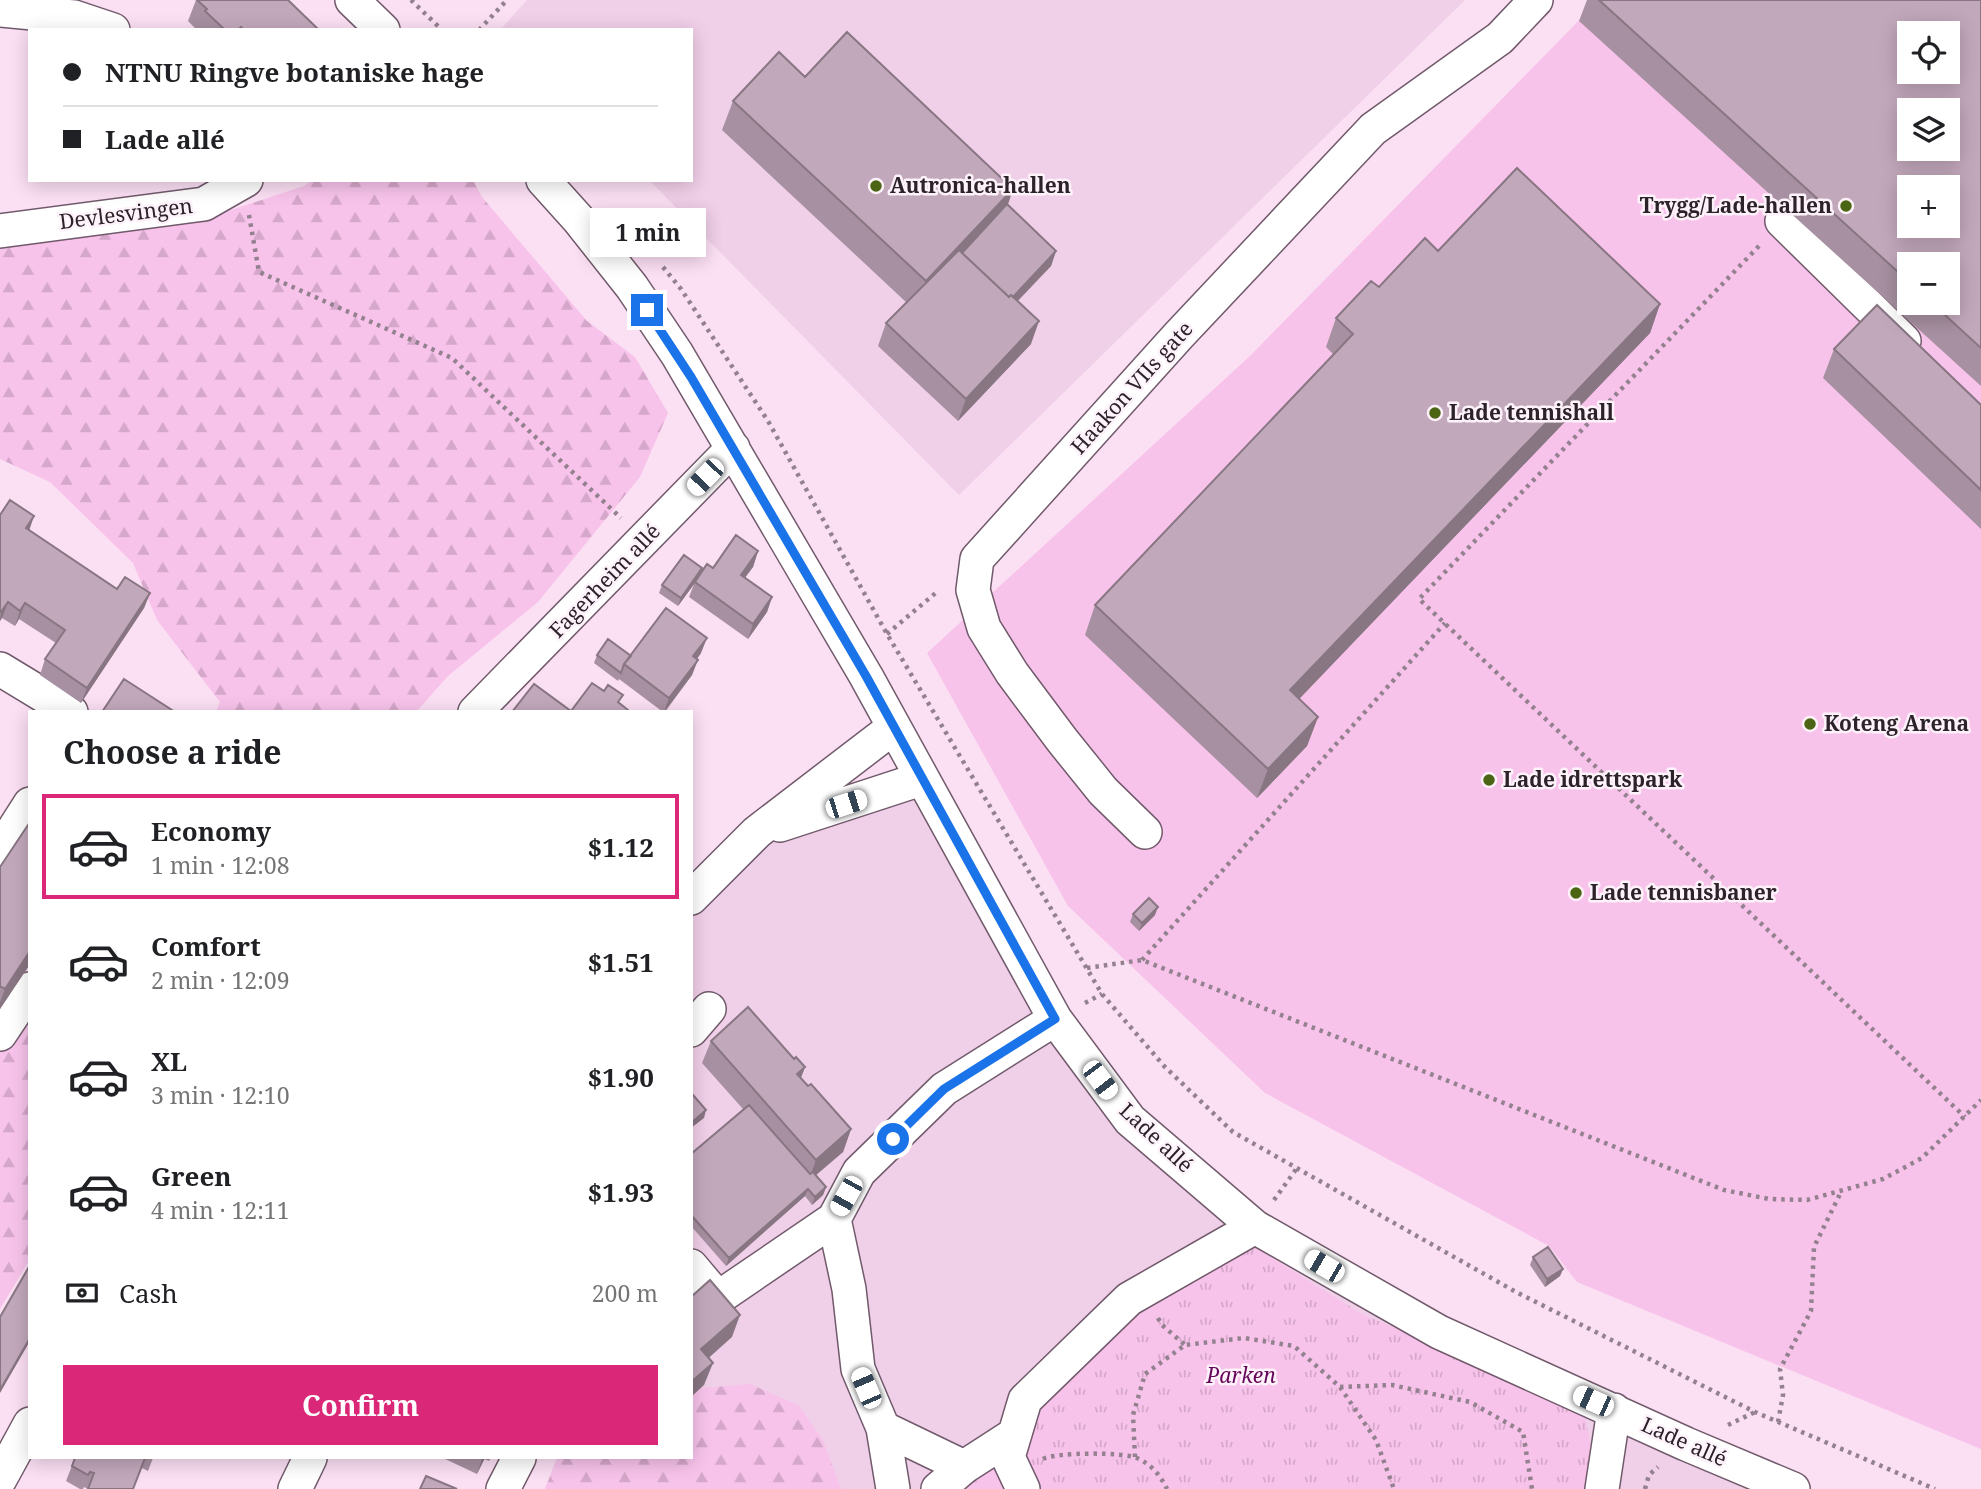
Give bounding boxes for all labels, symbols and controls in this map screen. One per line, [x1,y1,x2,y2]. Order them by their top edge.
map controls [1897,21,1960,315]
button: locate [1897,21,1960,84]
text: NTNU Ringve botaniske hage [105,54,484,90]
button: layers [1897,98,1960,161]
text: Lade allé [105,121,225,157]
place label: Autronica-hallen [890,171,1071,199]
button: + [1897,175,1960,238]
marker: Autronica-hallen [868,178,884,194]
street label: Devlesvingen [57,191,194,235]
place label: Trygg/Lade-hallen [1640,191,1832,219]
marker: Trygg/Lade-hallen [1838,198,1854,214]
callout: 1 min [589,208,705,258]
text: 1 min [615,216,681,248]
button: − [1897,252,1960,315]
route end [631,294,663,326]
street label: Haakon VIIs gate [1064,315,1198,460]
place label: Lade tennishall [1449,398,1614,426]
marker: Lade tennishall [1427,405,1443,421]
car [683,455,728,499]
street label: Fagerheim allé [543,517,666,643]
place label: Koteng Arena [1824,709,1969,737]
marker: Koteng Arena [1802,716,1818,732]
text: Choose a ride [63,730,282,773]
place label: Lade idrettspark [1503,765,1683,793]
marker: Lade idrettspark [1481,772,1497,788]
car [823,788,870,820]
text: Economy [151,813,271,849]
icon: car [67,815,130,878]
text: $1.12 [588,829,654,865]
text: 1 min · 12:08 [151,849,289,881]
place label: Lade tennisbaner [1590,878,1777,906]
marker: Lade tennisbaner [1568,885,1584,901]
text: Comfort [151,928,261,964]
icon: car [67,930,130,993]
text: $1.51 [588,944,654,980]
text: 2 min · 12:09 [151,964,289,996]
text: XL [151,1043,187,1079]
icon: car [67,1045,130,1108]
car [1079,1057,1122,1103]
text: $1.90 [588,1059,654,1095]
text: 3 min · 12:10 [151,1079,289,1111]
street label: Lade allé [1114,1096,1199,1178]
route start [877,1123,909,1155]
text: Green [151,1158,232,1194]
icon: car [67,1160,130,1223]
car [827,1173,866,1219]
text: $1.93 [588,1174,654,1210]
text: 4 min · 12:11 [151,1194,289,1226]
car [1301,1246,1348,1286]
icon: cash [63,1274,101,1312]
text: Cash [119,1275,178,1311]
text: 200 m [592,1277,658,1309]
park label: Parken [1205,1361,1276,1389]
button: Confirm [63,1365,658,1445]
car [849,1365,884,1411]
car [1570,1383,1617,1419]
street label: Lade allé [1637,1410,1731,1472]

